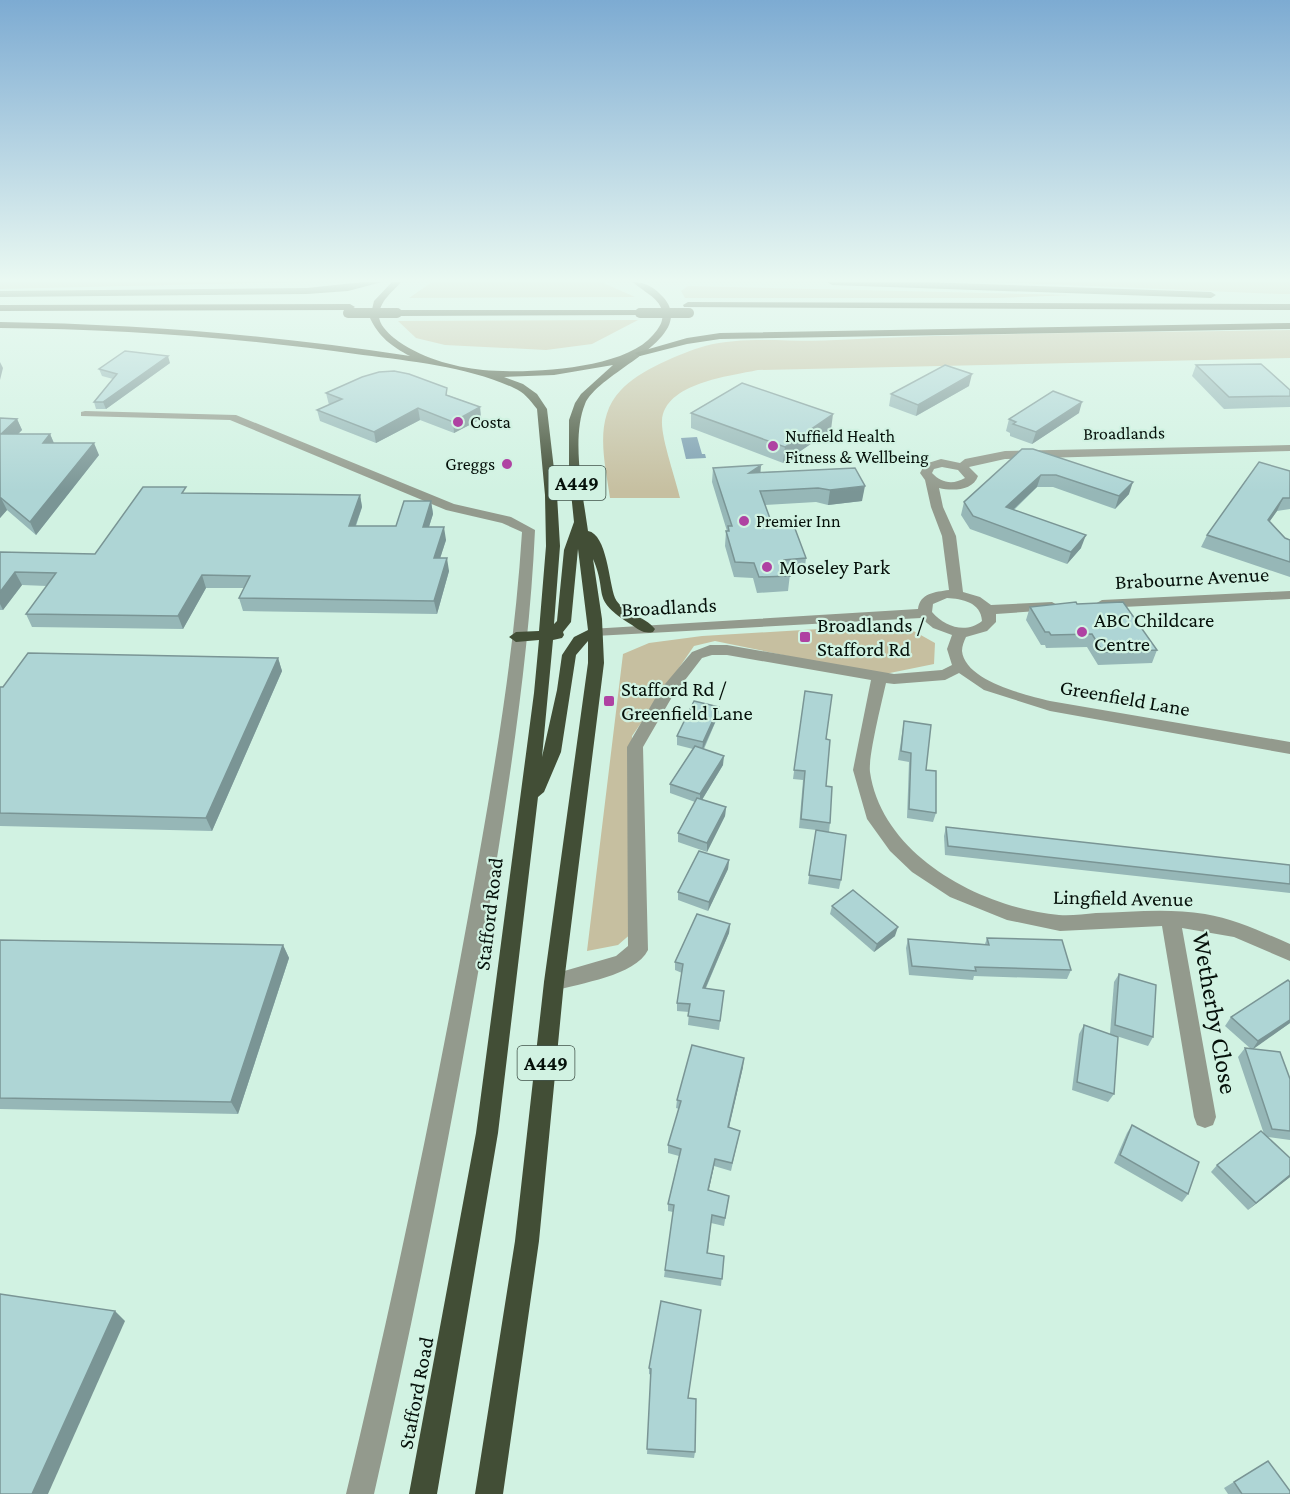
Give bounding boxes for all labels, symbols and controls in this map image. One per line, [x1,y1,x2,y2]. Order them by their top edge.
place label: Costa [470,412,511,432]
marker: Costa [451,415,465,429]
street label: Broadlands [1083,422,1165,444]
place label: Nuffield Health Fitness & Wellbeing [785,426,929,467]
marker: Nuffield Health Fitness & Wellbeing [766,439,780,453]
place label: Greggs [445,454,495,474]
marker: Greggs [500,457,514,471]
road number: A449 [548,466,606,500]
place label: Premier Inn [756,511,841,531]
marker: Premier Inn [737,514,751,528]
place label: Moseley Park [779,555,890,579]
marker: Moseley Park [760,560,774,574]
street label: Brabourne Avenue [1114,562,1270,594]
street label: Broadlands [621,593,717,621]
place label: ABC Childcare Centre [1094,608,1214,656]
place label: Broadlands / Stafford Rd [817,613,924,661]
marker: ABC Childcare Centre [1075,625,1089,639]
marker: Broadlands / Stafford Rd [798,630,812,644]
street label: Greenfield Lane [1058,675,1192,721]
place label: Stafford Rd / Greenfield Lane [621,677,753,725]
marker: Stafford Rd / Greenfield Lane [602,694,616,708]
street label: Stafford Road [470,856,508,972]
street label: Lingfield Avenue [1053,885,1193,911]
street label: Wetherby Close [1186,930,1244,1096]
road number: A449 [518,1046,574,1080]
street label: Stafford Road [393,1335,439,1451]

